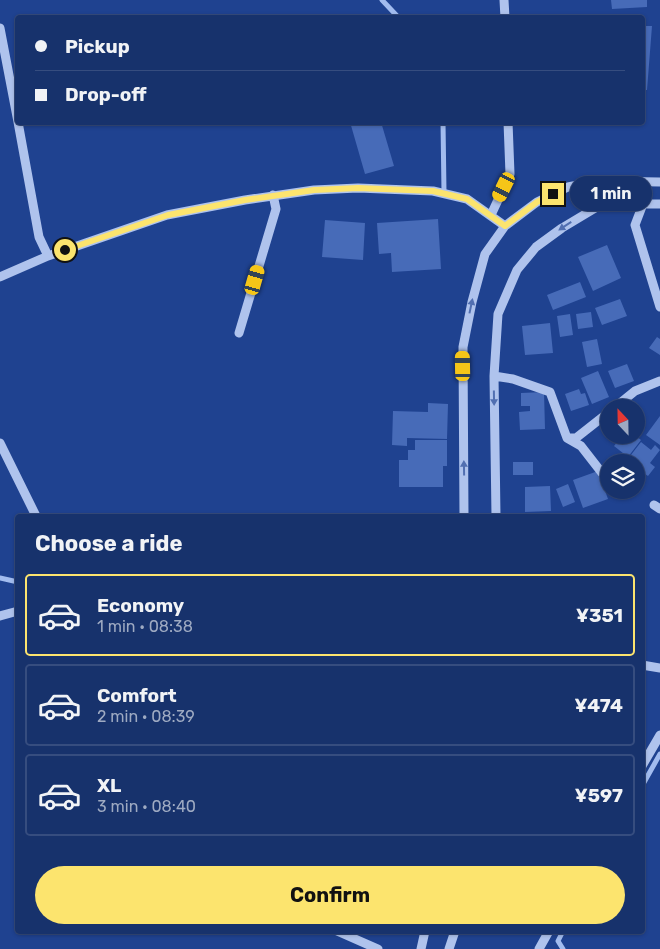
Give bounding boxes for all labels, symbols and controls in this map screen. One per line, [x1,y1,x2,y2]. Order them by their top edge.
text: Pickup [65,35,130,58]
text: Drop-off [65,83,147,106]
car [490,170,517,204]
callout: 1 min [570,176,653,212]
route end [542,183,564,205]
text: 1 min [591,184,631,203]
one-way arrow [558,222,572,231]
route start [54,239,76,261]
car [243,264,266,296]
one-way arrow [467,298,475,313]
car [455,351,470,381]
one-way arrow [490,390,498,406]
north arrow [600,399,645,444]
map controls [600,399,645,499]
button: layers [600,454,645,499]
one-way arrow [460,459,468,475]
text: Choose a ride [35,530,182,557]
icon: car [37,593,82,638]
text: Economy [97,594,184,617]
text: ¥351 [576,604,623,627]
text: 1 min · 08:38 [97,617,193,636]
icon: car [37,683,82,728]
text: Comfort [97,684,177,707]
text: ¥474 [574,694,623,717]
text: 2 min · 08:39 [97,707,195,726]
icon: car [37,773,82,818]
text: XL [97,774,121,797]
text: ¥597 [575,784,623,807]
text: 3 min · 08:40 [97,797,196,816]
button: Confirm [35,866,625,924]

